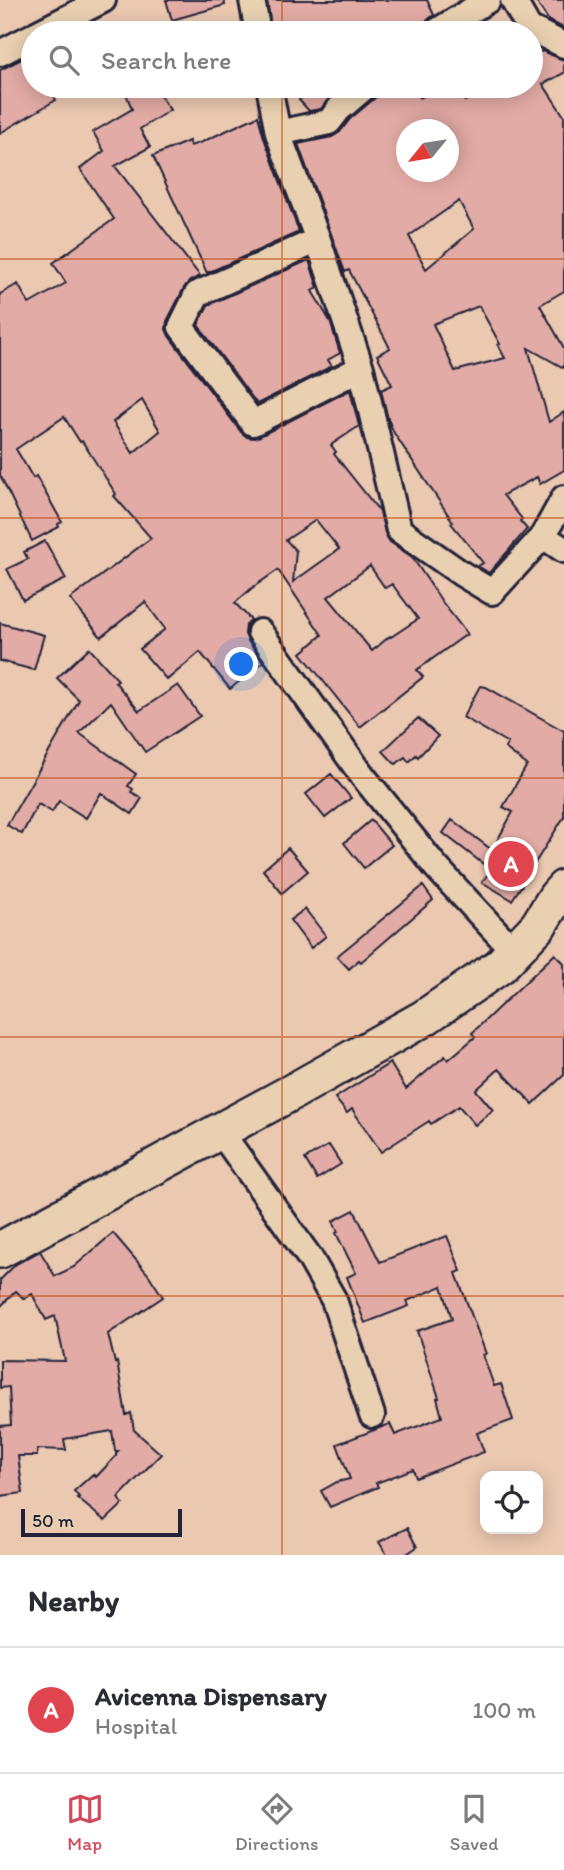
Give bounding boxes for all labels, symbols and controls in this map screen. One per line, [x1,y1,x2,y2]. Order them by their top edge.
search box [21,21,543,98]
icon: search [45,41,83,79]
text: Search here [101,44,231,76]
north arrow [396,119,459,182]
your location [224,647,258,681]
pin: A [488,838,534,890]
map controls [480,1471,543,1534]
button: locate [480,1471,543,1534]
scale bar [21,1506,182,1538]
text: 50 m [32,1509,74,1532]
text: Nearby [28,1582,119,1619]
text: Avicenna Dispensary [95,1680,327,1712]
text: A [44,1696,58,1724]
text: 100 m [472,1696,536,1724]
text: Hospital [95,1712,177,1740]
tab: Map [66,1790,104,1855]
tab: Directions [235,1790,319,1855]
tab: Saved [450,1790,498,1855]

